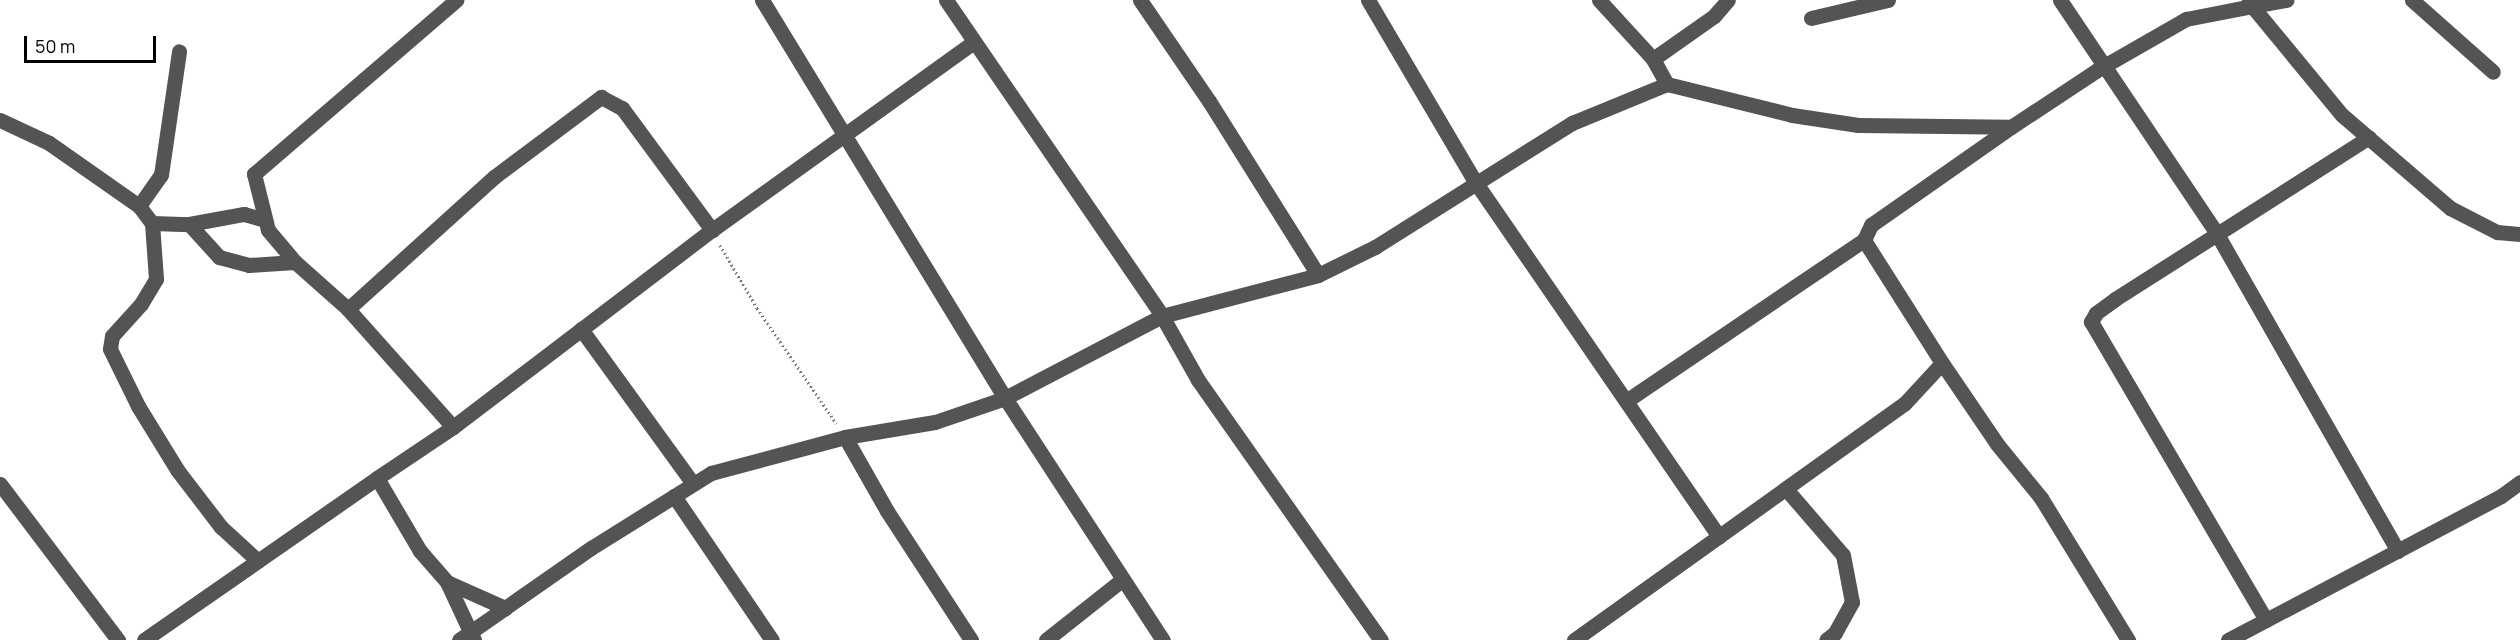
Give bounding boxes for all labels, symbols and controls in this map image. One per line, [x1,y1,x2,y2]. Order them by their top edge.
scale bar [27,24,159,62]
text: 50 m [35,34,75,58]

